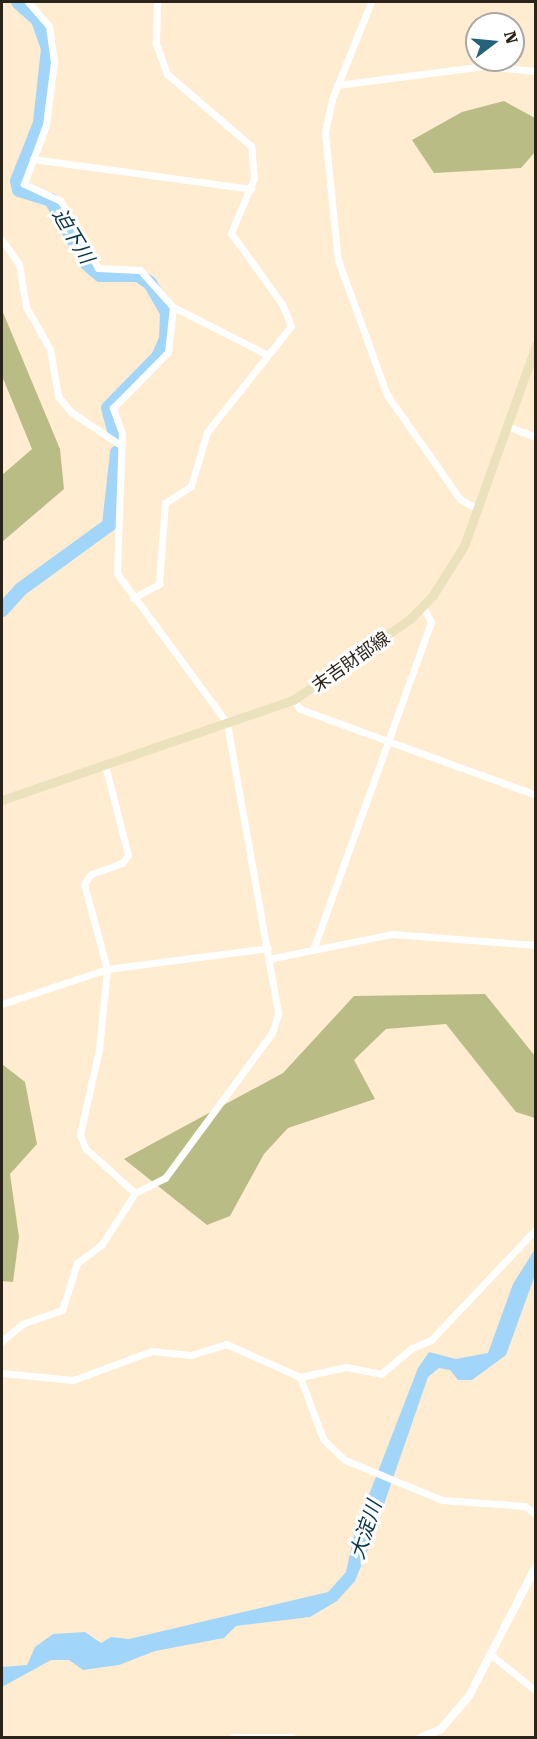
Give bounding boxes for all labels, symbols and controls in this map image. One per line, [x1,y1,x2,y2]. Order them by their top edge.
north arrow [465,12,525,72]
text: N [500,29,522,46]
water label: 迫下川 [47,204,99,268]
street label: 末吉財部線 [308,627,394,697]
water label: 大淀川 [345,1498,387,1562]

